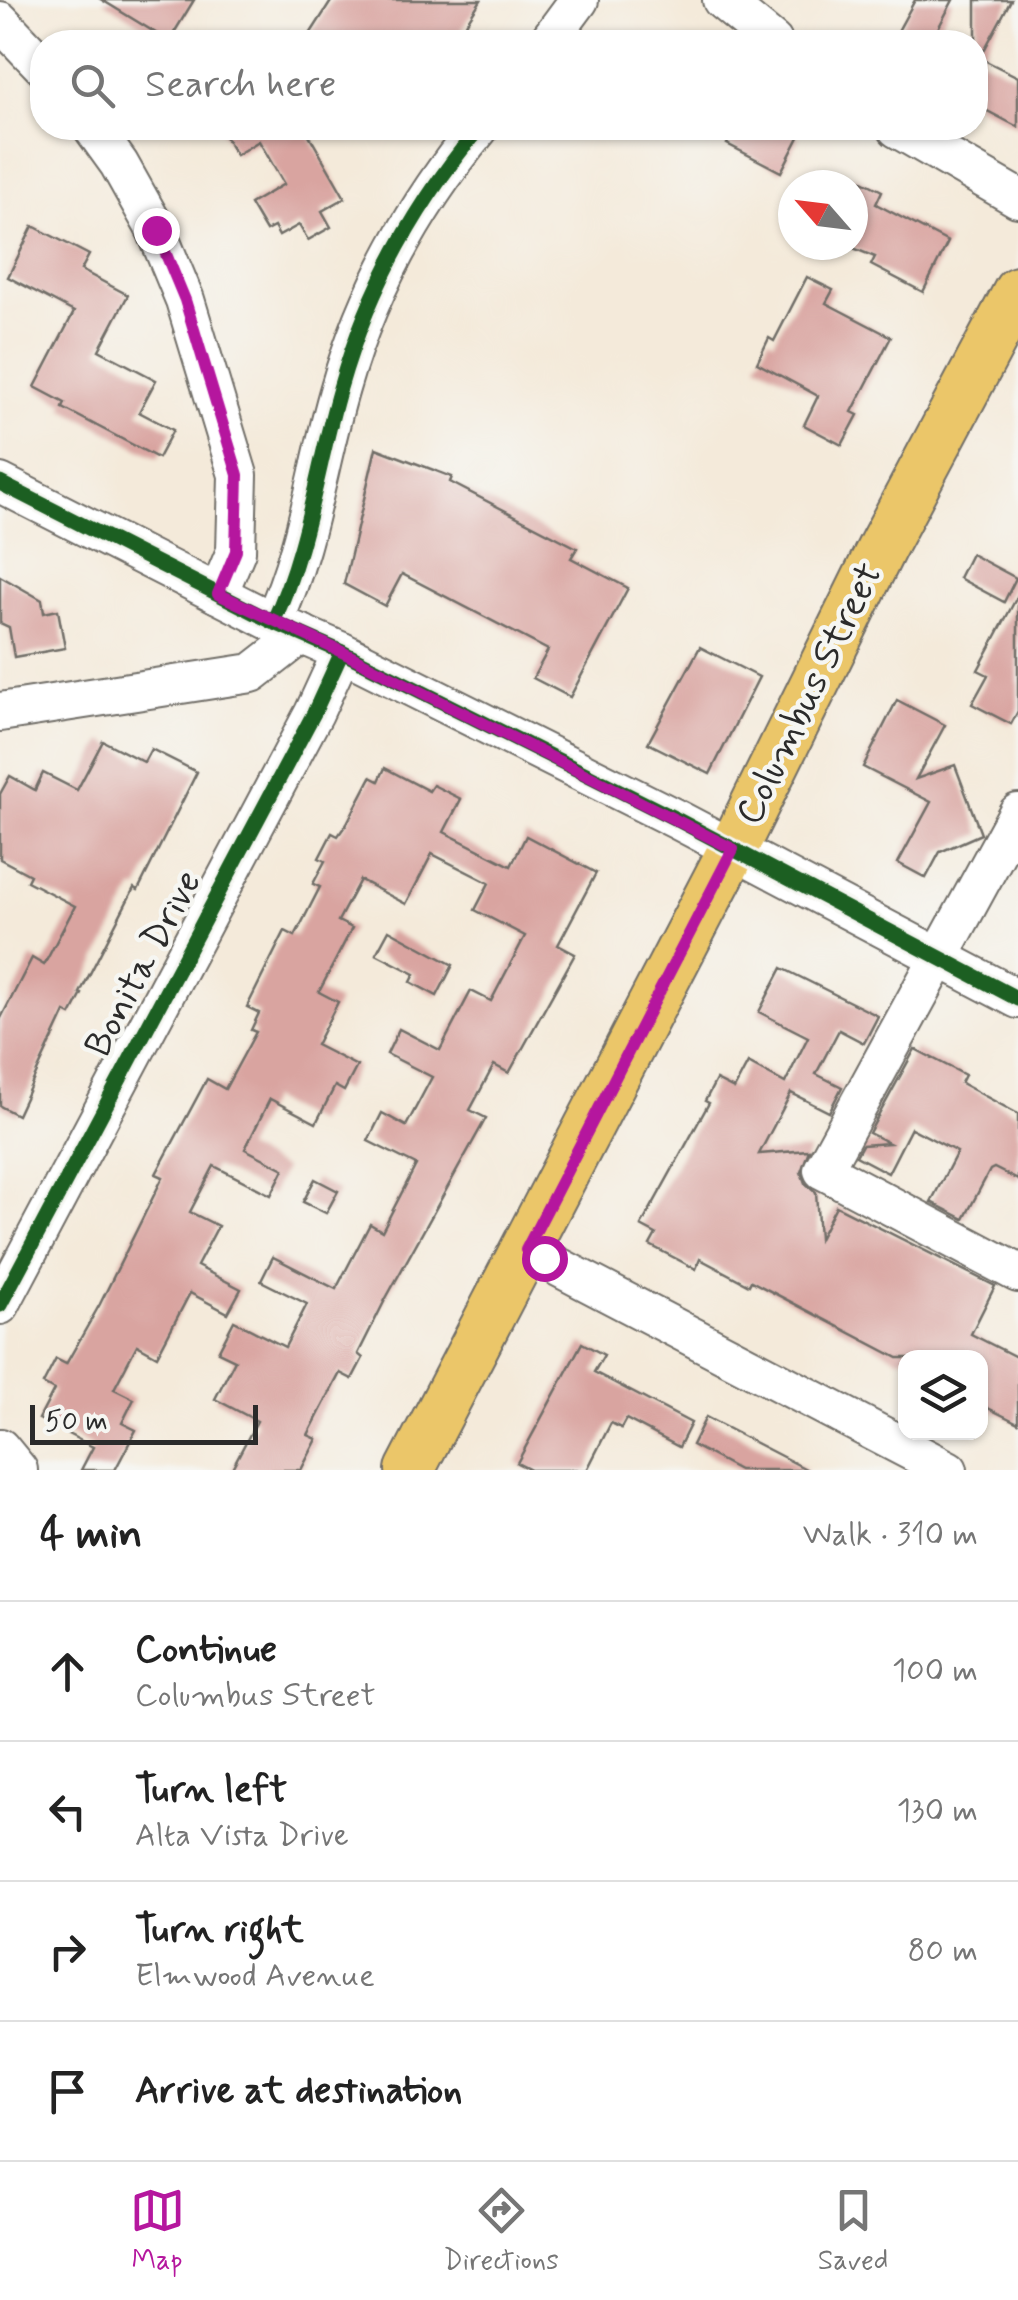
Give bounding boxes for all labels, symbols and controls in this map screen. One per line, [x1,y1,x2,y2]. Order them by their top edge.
search box [30,30,988,140]
icon: search [65,58,120,113]
text: Search here [145,61,336,110]
north arrow [778,170,868,260]
route end [134,208,180,254]
street label: Columbus Street [725,555,895,833]
street label: Bonita Drive [74,862,214,1066]
route start [522,1236,568,1282]
map controls [898,1350,988,1440]
button: layers [898,1350,988,1440]
scale bar [30,1400,258,1444]
text: 50 m [45,1404,108,1441]
text: 4 min [40,1508,142,1563]
text: Walk · 310 m [803,1514,978,1556]
text: Continue [135,1626,277,1675]
icon: ahead [40,1644,95,1699]
text: 100 m [892,1650,978,1692]
text: Columbus Street [135,1675,375,1717]
text: Turn left [135,1766,287,1815]
icon: left [40,1784,95,1839]
text: 130 m [897,1790,978,1832]
text: Alta Vista Drive [135,1815,349,1857]
text: Turn right [135,1906,304,1955]
icon: right [40,1924,95,1979]
text: 80 m [908,1930,978,1972]
text: Elmwood Avenue [135,1955,375,1997]
icon: arrive [40,2064,95,2119]
text: Arrive at destination [135,2067,462,2116]
tab: Map [130,2183,185,2280]
tab: Directions [444,2183,559,2280]
tab: Saved [818,2183,888,2280]

